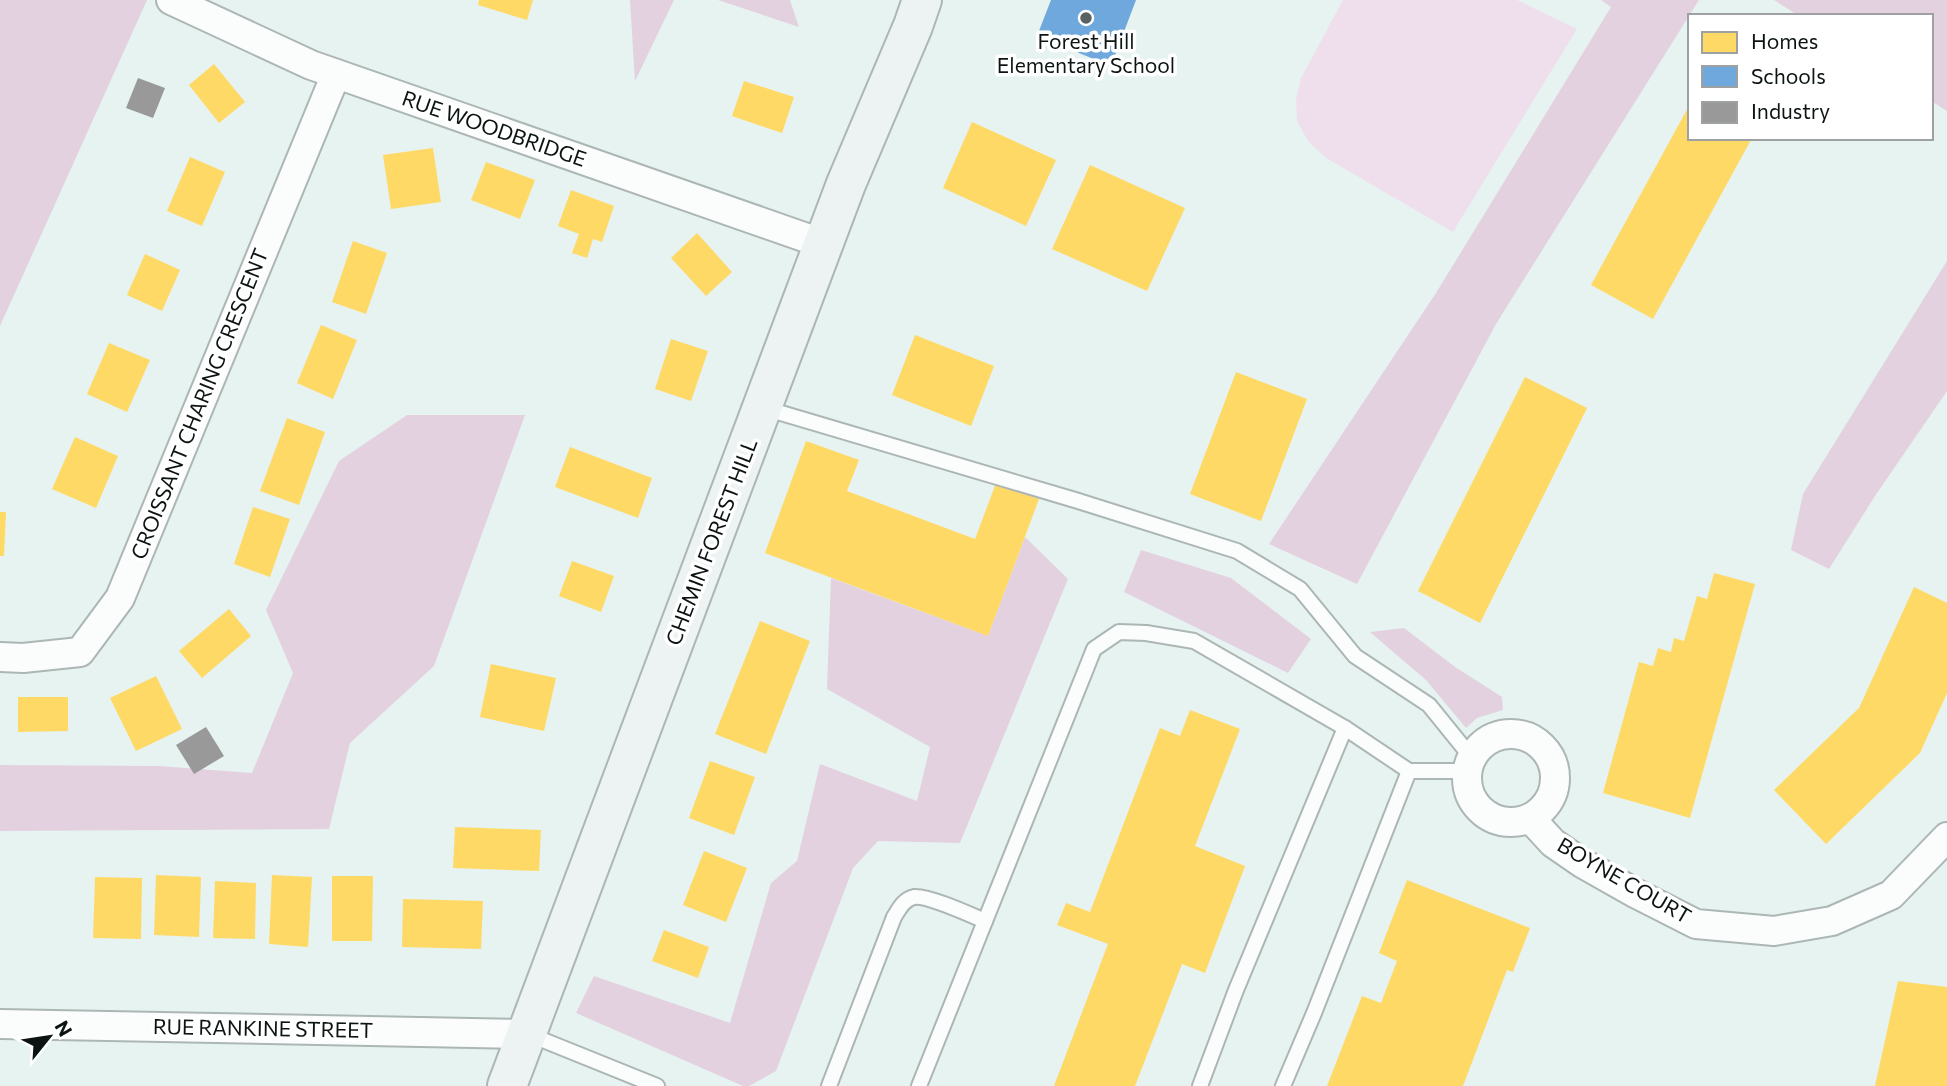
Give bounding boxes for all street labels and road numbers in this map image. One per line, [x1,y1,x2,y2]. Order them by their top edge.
street label: RUE WOODBRIDGE [399,84,590,171]
street label: CROISSANT CHARING CRESCENT [125,244,273,562]
street label: CHEMIN FOREST HILL [660,435,762,648]
street label: BOYNE COURT [1554,831,1696,928]
street label: RUE RANKINE STREET [153,1013,373,1042]

